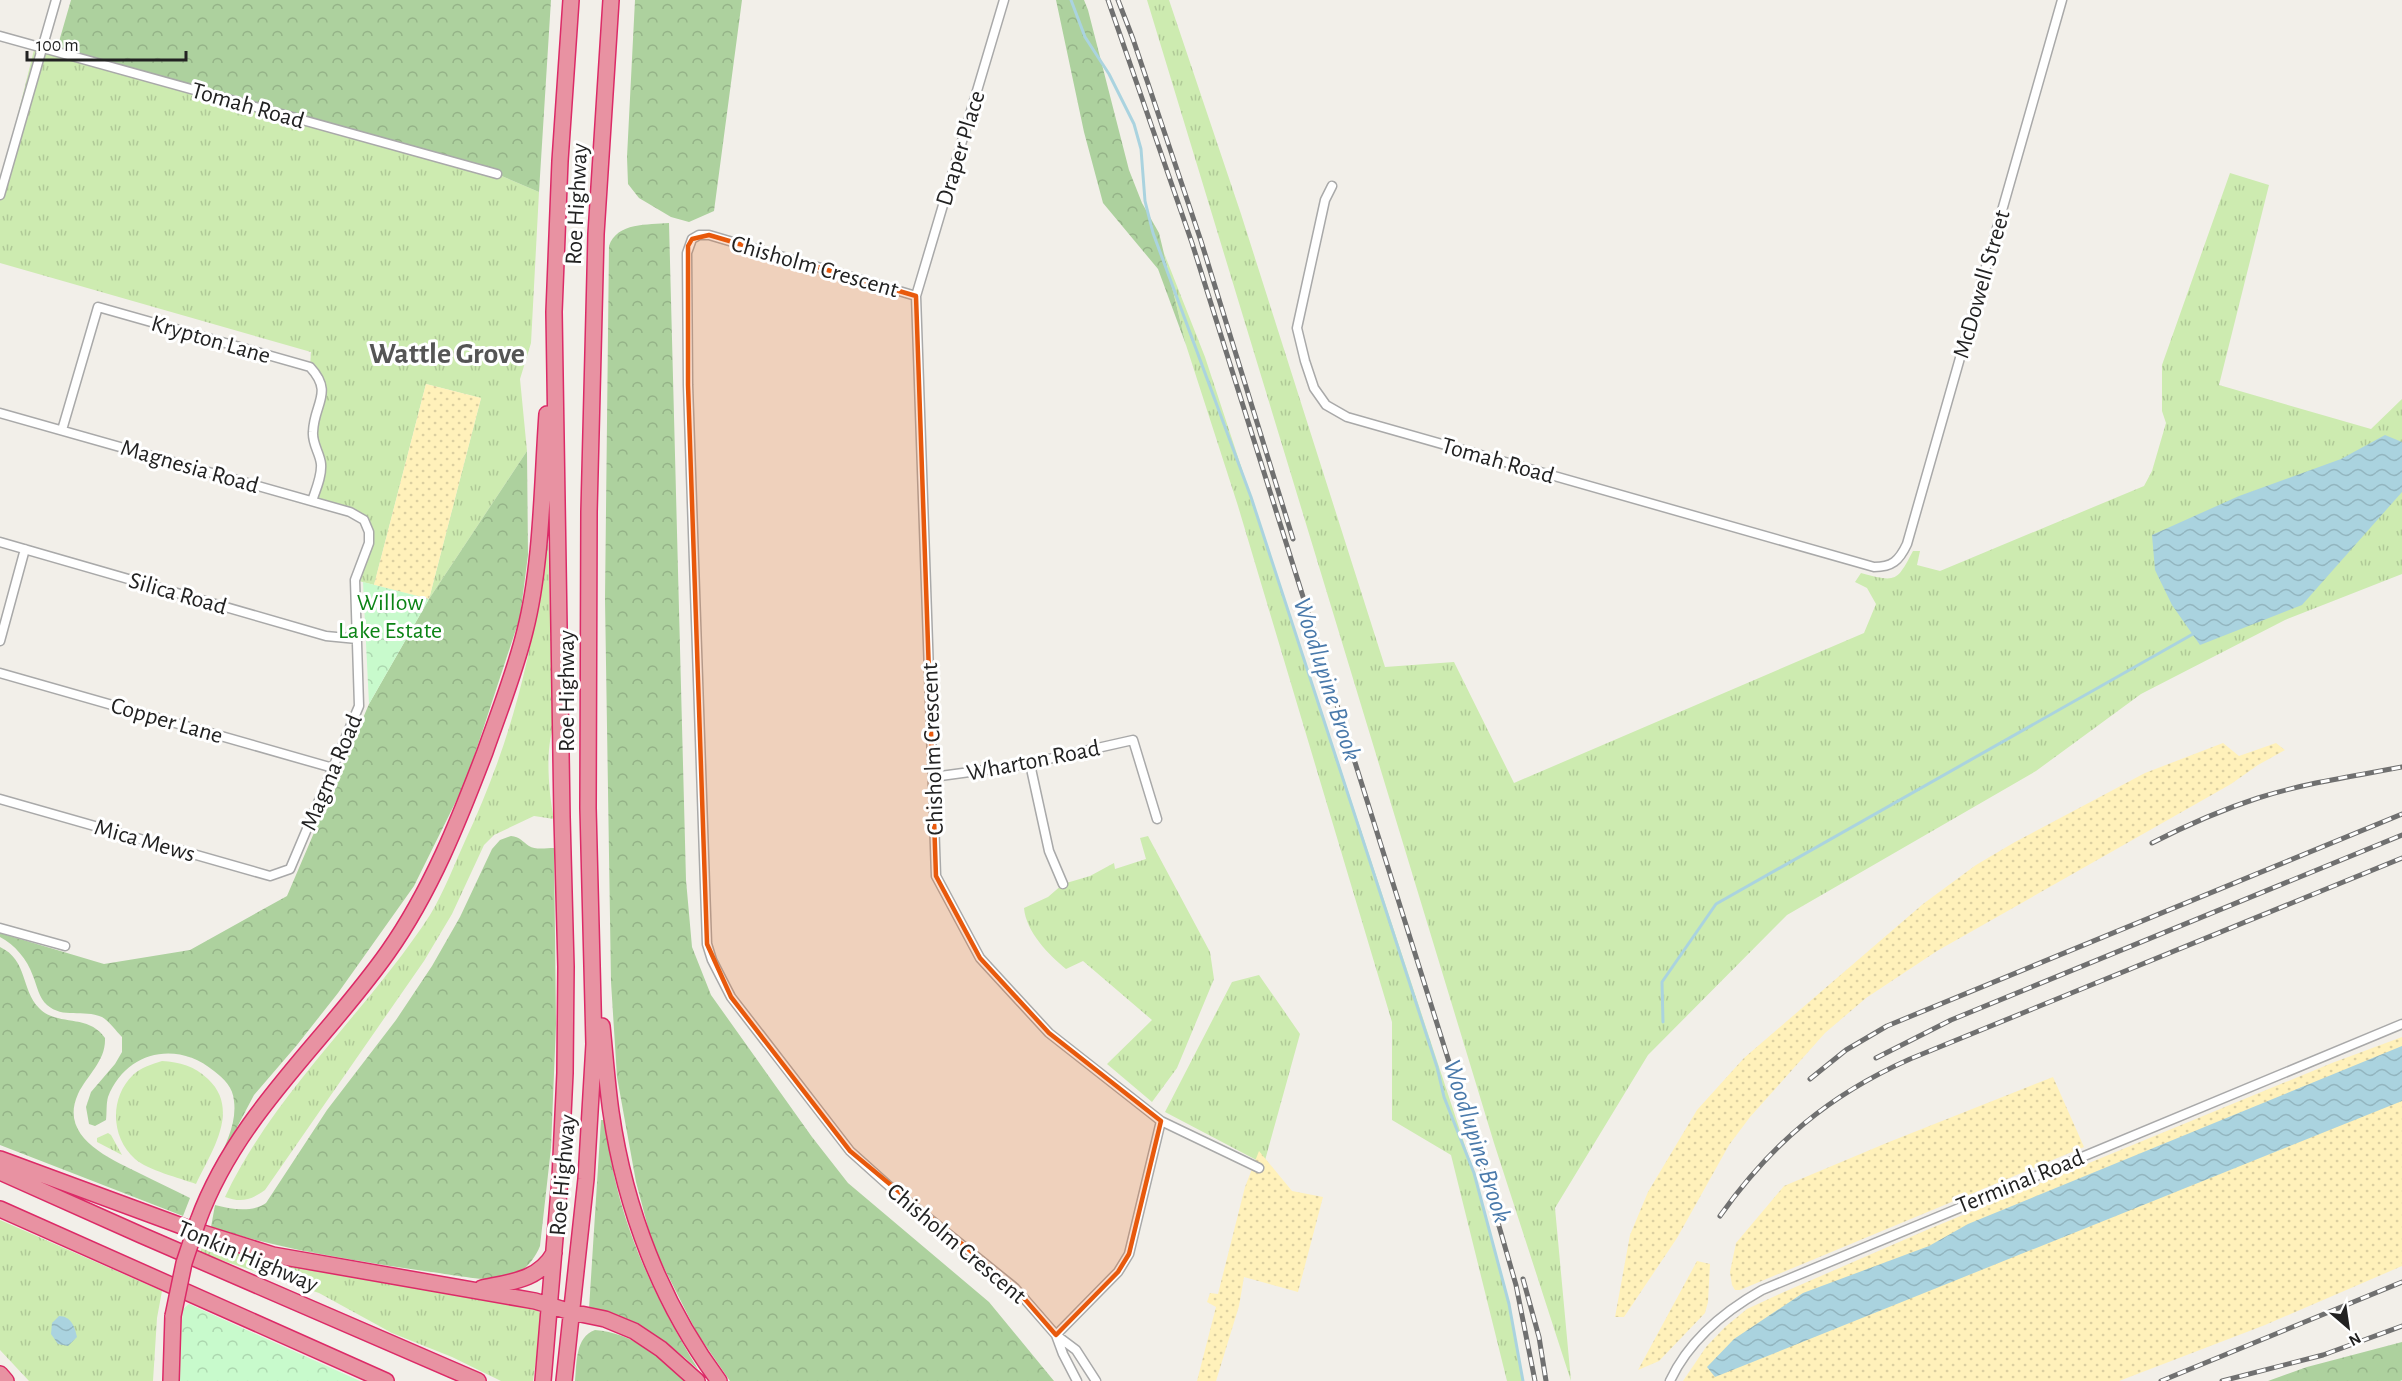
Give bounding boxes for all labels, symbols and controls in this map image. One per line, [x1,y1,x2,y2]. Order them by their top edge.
scale bar [27,24,186,62]
text: 100 m [36,37,79,55]
street label: Tomah Road [189,78,307,134]
street label: Draper Place [932,88,990,209]
street label: Roe Highway [562,142,592,266]
street label: McDowell Street [1949,207,2015,361]
street label: Chisholm Crescent [728,232,902,302]
street label: Krypton Lane [148,311,273,368]
district label: Wattle Grove [369,339,525,369]
street label: Tomah Road [1439,433,1557,489]
street label: Magnesia Road [118,436,261,498]
street label: Silica Road [126,569,229,619]
park label: Willow Lake Estate [338,591,442,643]
water label: Woodlupine Brook [1288,595,1366,764]
street label: Roe Highway [555,630,579,752]
street label: Chisholm Crescent [918,662,948,836]
street label: Copper Lane [108,694,225,748]
street label: Magma Road [297,711,367,834]
street label: Wharton Road [965,736,1102,786]
street label: Mica Mews [92,815,198,867]
water label: Woodlupine Brook [1438,1057,1516,1226]
street label: Roe Highway [546,1113,580,1237]
street label: Terminal Road [1953,1145,2088,1218]
street label: Chisholm Crescent [882,1179,1031,1309]
street label: Tonkin Highway [174,1217,321,1297]
north arrow [2318,1297,2378,1357]
text: N [2346,1330,2364,1349]

